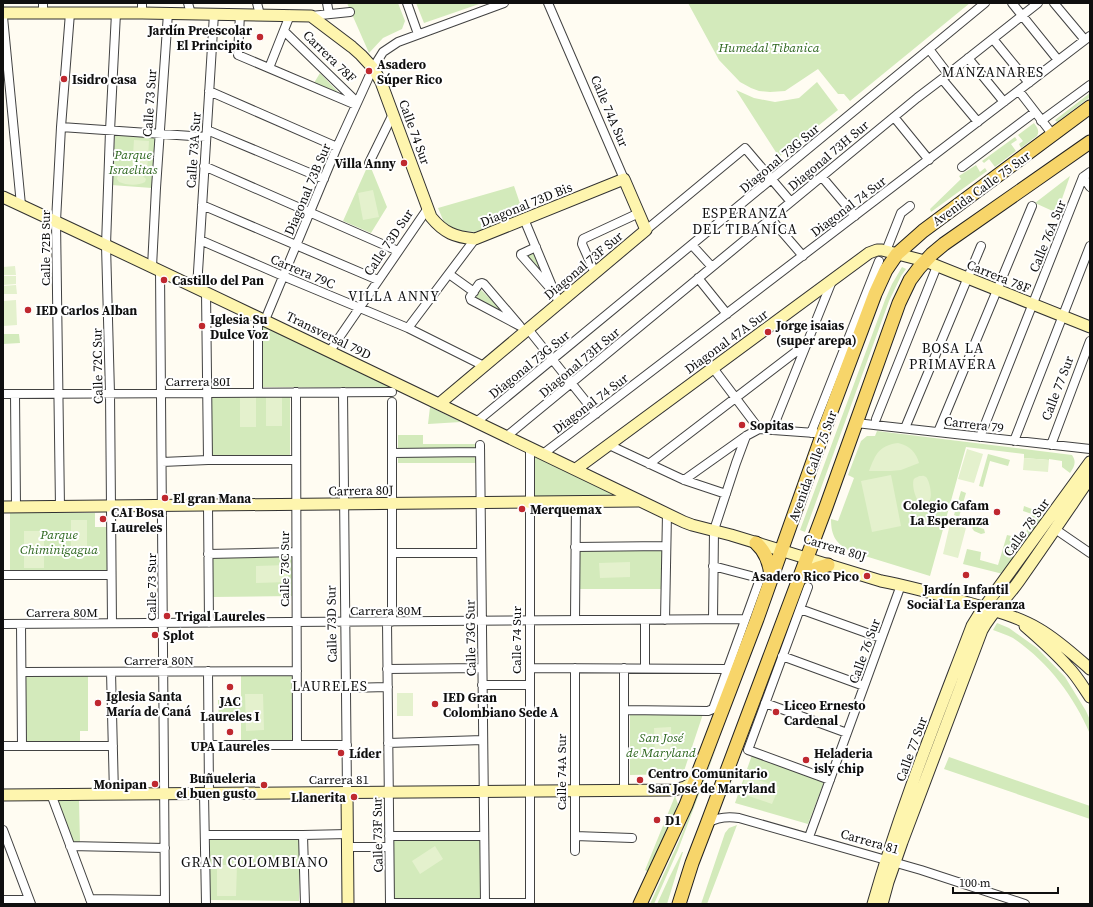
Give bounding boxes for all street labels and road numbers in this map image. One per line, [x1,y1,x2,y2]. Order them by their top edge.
street label: Carrera 78F [299,27,360,86]
street label: Calle 73 Sur [139,68,160,137]
street label: Calle 74A Sur [587,73,633,150]
street label: Calle 74 Sur [395,97,434,167]
street label: Calle 73A Sur [182,111,205,189]
street label: Diagonal 73H Sur [784,116,873,194]
street label: Diagonal 73G Sur [736,120,823,197]
street label: Diagonal 73B Sur [280,140,335,238]
street label: Avenida Calle 75 Sur [929,147,1034,230]
street label: Diagonal 74 Sur [807,172,890,240]
street label: Diagonal 73D Bis [478,178,575,231]
street label: Calle 76A Sur [1025,197,1070,275]
street label: Calle 73D Sur [360,205,417,279]
street label: Calle 72B Sur [37,209,54,286]
street label: Diagonal 73F Sur [540,227,627,303]
street label: Carrera 79C [268,250,338,293]
street label: Carrera 78F [964,256,1034,297]
street label: Diagonal 47A Sur [681,305,772,377]
street label: Transversal 79D [283,308,374,363]
street label: Diagonal 73H Sur [535,323,624,401]
street label: Diagonal 73G Sur [485,326,574,402]
street label: Calle 72C Sur [88,327,107,404]
street label: Calle 77 Sur [1037,353,1078,423]
street label: Diagonal 74 Sur [549,369,632,437]
street label: Carrera 80I [165,373,231,390]
street label: Avenida Calle 75 Sur [784,408,841,524]
street label: Carrera 79 [943,412,1005,437]
street label: Carrera 80J [328,481,394,500]
street label: Calle 78 Sur [1000,494,1054,560]
street label: Calle 73C Sur [276,530,293,607]
street label: Carrera 80J [801,530,869,565]
street label: Calle 73 Sur [143,553,160,621]
street label: Calle 73D Sur [322,585,341,663]
street label: Calle 73G Sur [461,599,480,677]
street label: Carrera 80M [350,602,422,619]
street label: Carrera 80M [26,604,98,621]
street label: Calle 74 Sur [508,606,525,674]
street label: Calle 76 Sur [845,616,884,686]
street label: Carrera 80N [124,652,194,669]
street label: Calle 77 Sur [892,714,931,784]
street label: Calle 74A Sur [553,733,570,810]
street label: Carrera 81 [309,771,369,788]
street label: Calle 73F Sur [368,797,387,873]
street label: Carrera 81 [839,825,901,858]

